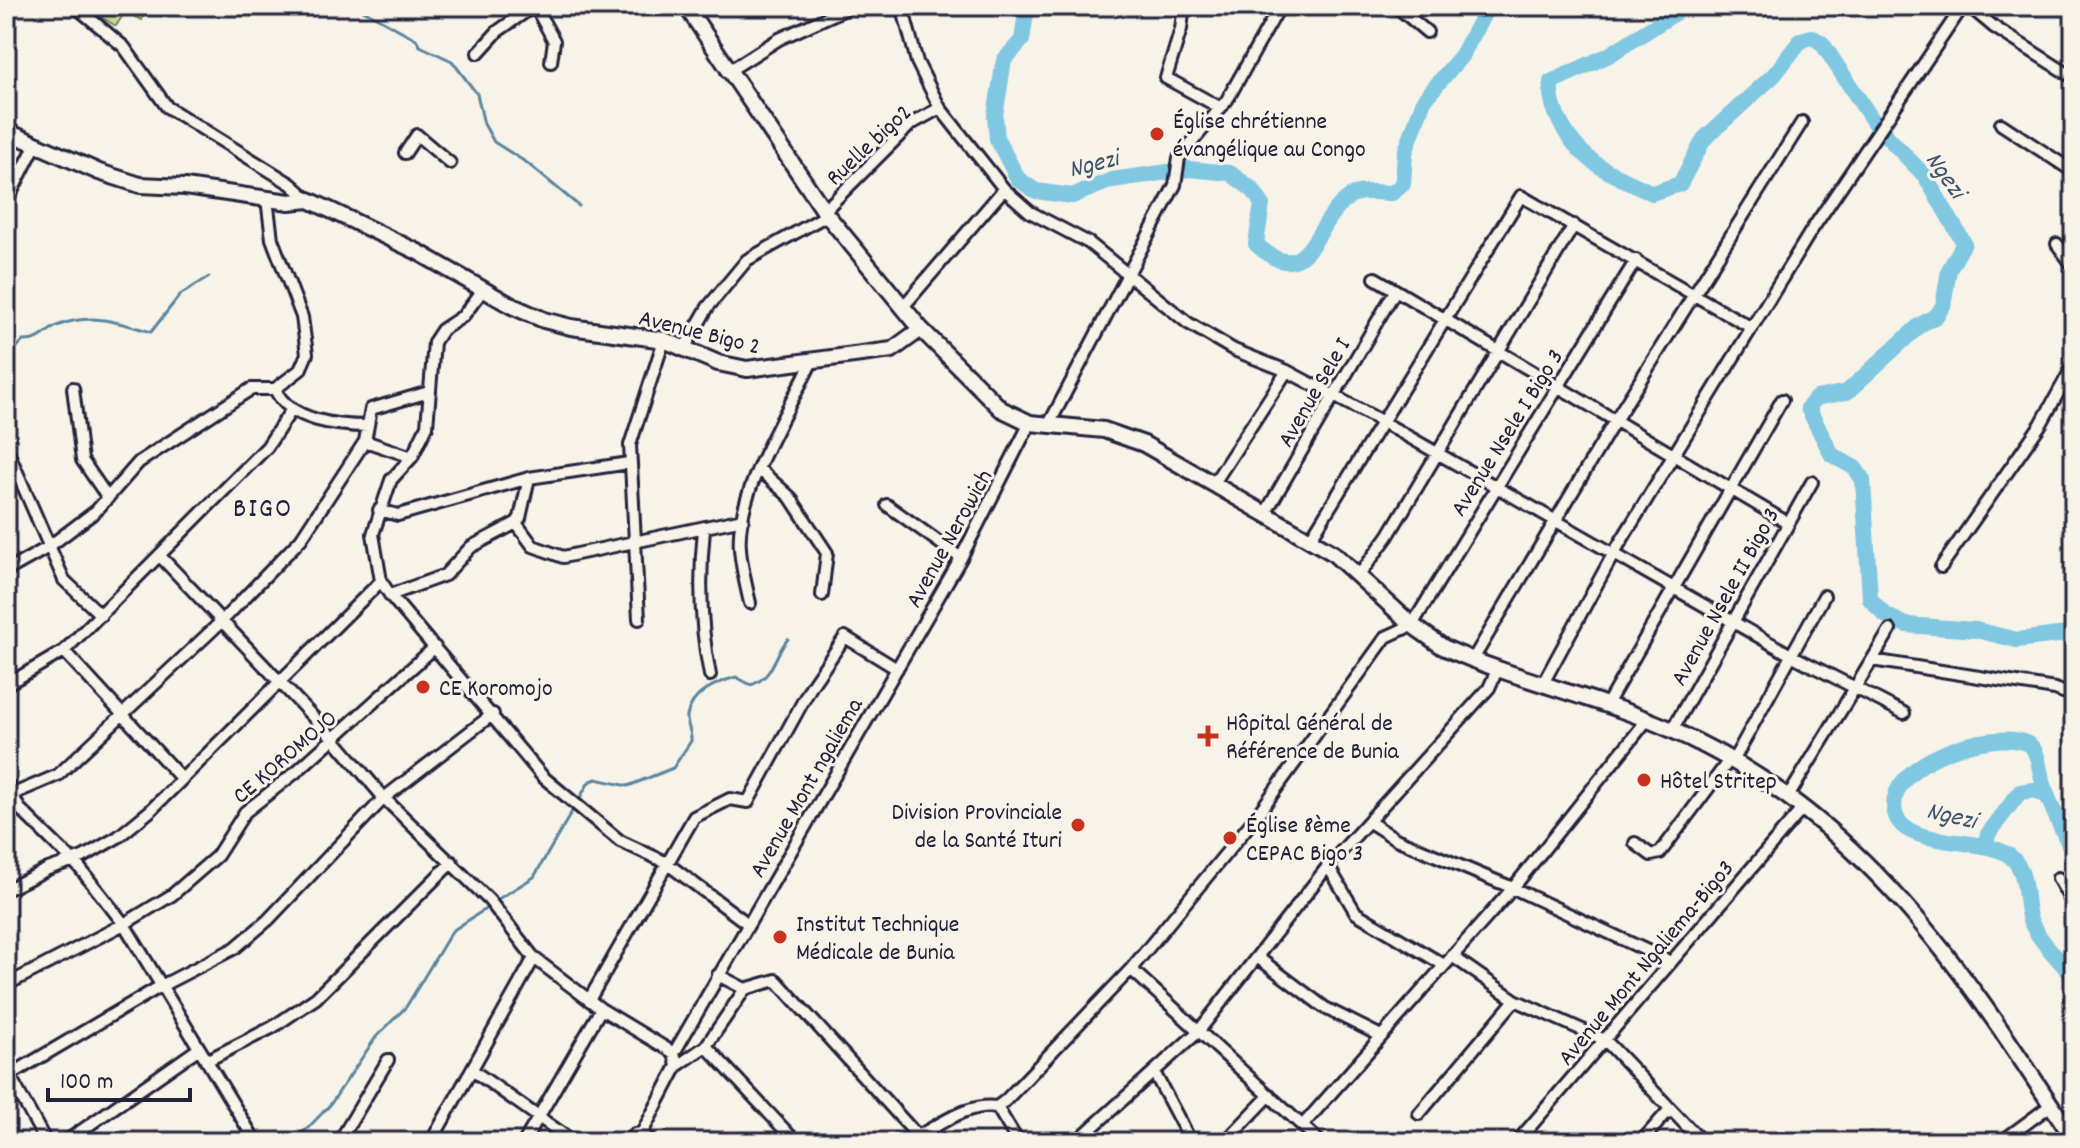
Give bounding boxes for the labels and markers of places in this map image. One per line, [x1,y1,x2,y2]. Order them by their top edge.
place label: Église chrétienne évangélique au Congo [1173,106,1366,168]
marker: Église chrétienne évangélique au Congo [1148,125,1166,143]
place label: CE Koromojo [439,673,553,707]
marker: CE Koromojo [414,678,432,696]
place label: Hôpital Général de Référence de Bunia [1226,708,1400,770]
marker: Hôpital Général de Référence de Bunia [1197,725,1219,747]
place label: Hôtel Stritep [1660,766,1777,800]
marker: Hôtel Stritep [1635,771,1653,789]
place label: Division Provinciale de la Santé Ituri [892,797,1062,859]
place label: Église 8ème CEPAC Bigo 3 [1246,810,1363,872]
marker: Division Provinciale de la Santé Ituri [1069,816,1087,834]
marker: Église 8ème CEPAC Bigo 3 [1221,829,1239,847]
place label: Institut Technique Médicale de Bunia [796,909,959,971]
marker: Institut Technique Médicale de Bunia [771,928,789,946]

